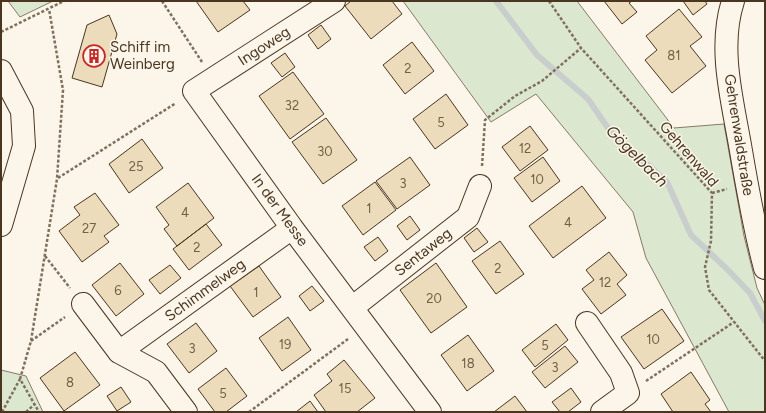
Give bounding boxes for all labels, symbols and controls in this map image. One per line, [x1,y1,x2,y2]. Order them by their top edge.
street label: Ingoweg [235,23,293,69]
place label: Schiff im Weinberg [110,38,175,73]
building icon: Schiff im Weinberg [81,43,107,69]
house number: 81 [667,48,681,63]
house number: 2 [404,61,412,76]
street label: Gehrenwaldstraße [721,73,757,197]
house number: 32 [285,98,299,113]
house number: 5 [437,115,445,130]
street label: Gehrenwald [656,118,722,190]
water label: Gögelbach [602,121,672,191]
house number: 12 [519,141,531,156]
house number: 30 [317,144,333,159]
house number: 25 [129,159,143,174]
street label: In der Messe [248,170,312,250]
house number: 10 [530,172,544,187]
house number: 3 [399,176,407,191]
house number: 1 [366,201,372,216]
house number: 4 [181,205,189,220]
house number: 4 [564,215,572,230]
house number: 27 [82,221,96,236]
street label: Sentaweg [391,224,455,280]
house number: 2 [193,240,201,255]
street label: Schimmelweg [161,255,249,325]
house number: 2 [494,261,502,276]
house number: 12 [599,275,611,290]
house number: 6 [114,283,122,298]
house number: 1 [253,285,259,300]
house number: 20 [426,291,442,306]
house number: 10 [646,332,660,347]
house number: 19 [279,337,291,352]
house number: 5 [541,338,549,353]
house number: 3 [188,341,196,356]
house number: 18 [461,356,475,371]
house number: 3 [551,360,559,375]
house number: 8 [66,375,74,390]
house number: 15 [339,381,351,396]
house number: 5 [219,386,227,401]

